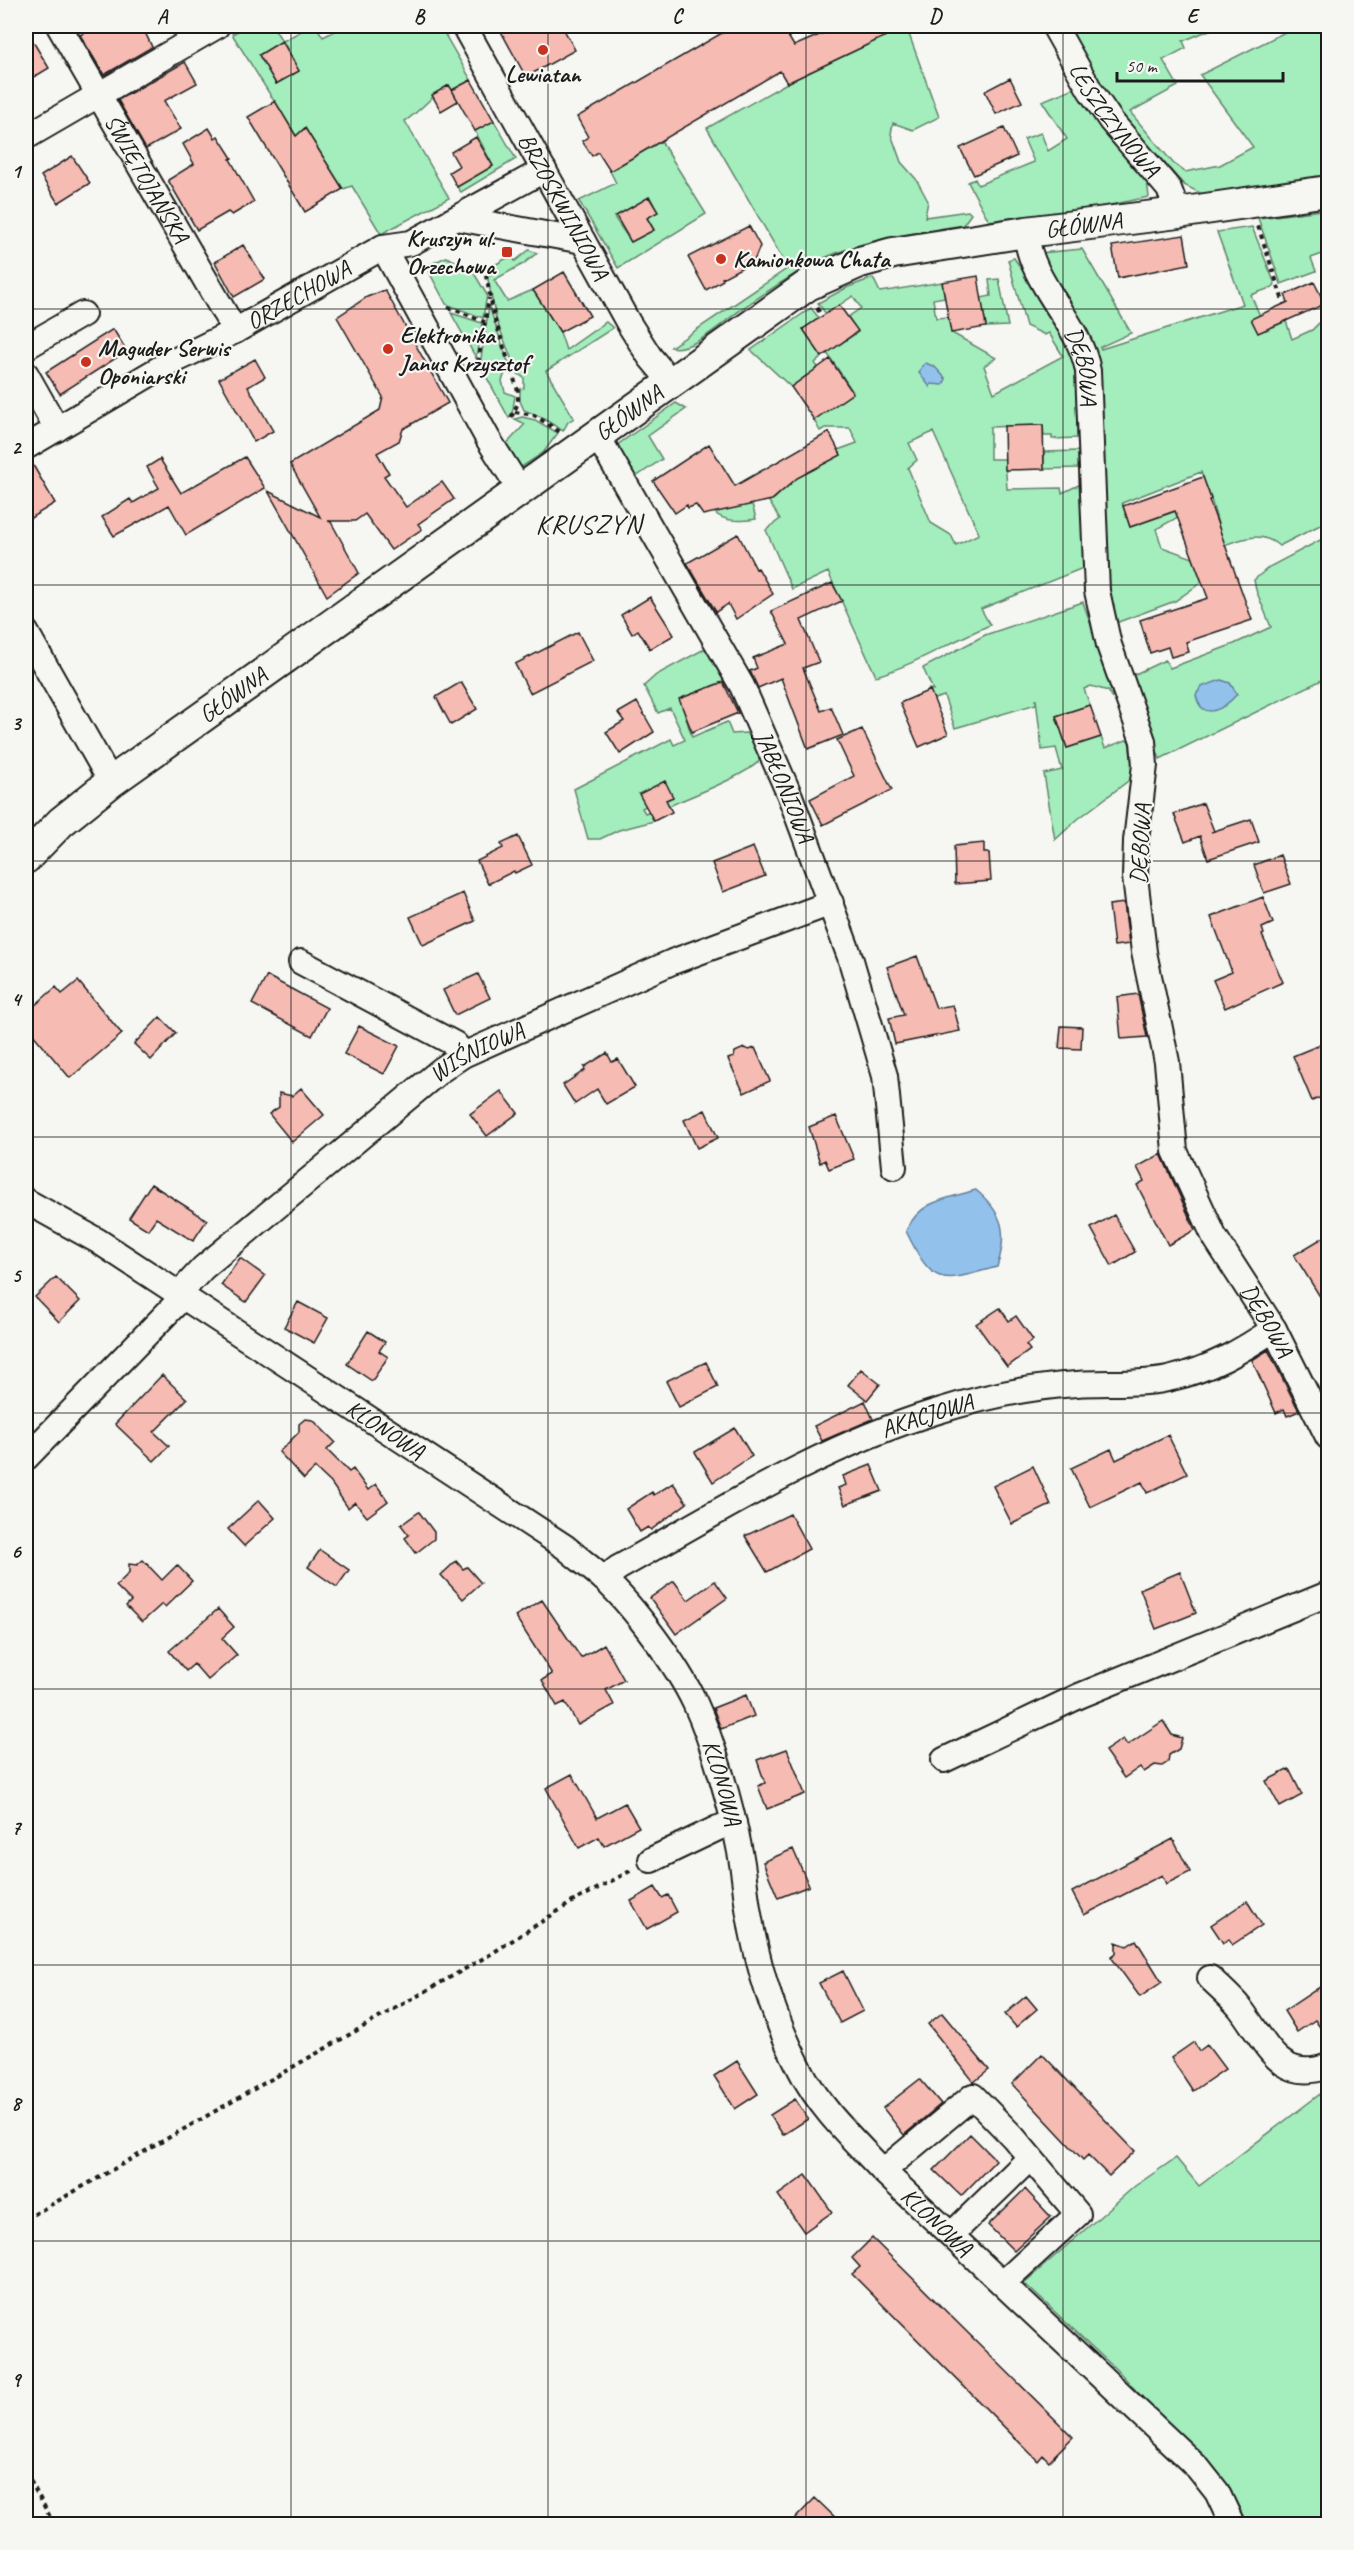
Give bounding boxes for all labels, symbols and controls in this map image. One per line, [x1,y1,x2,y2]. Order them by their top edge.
text: A [157,4,169,29]
text: B [414,4,426,29]
text: C [672,4,684,29]
text: D [929,4,943,29]
text: E [1187,4,1201,29]
marker: Lewiatan [536,43,550,57]
scale bar [1117,45,1284,83]
text: 50 m [1126,55,1159,77]
street label: LESZCZYNOWA [1063,57,1168,184]
place label: Lewiatan [505,59,583,89]
street label: ŚWIĘTOJAŃSKA [98,109,196,249]
street label: BRZOSKWINIOWA [511,128,617,285]
text: 1 [12,159,23,184]
street label: GŁÓWNA [1044,205,1124,244]
place label: Kruszyn ul. Orzechowa [406,223,497,281]
place label: Kamionkowa Chata [733,244,892,274]
marker: Kruszyn ul. Orzechowa [500,245,514,259]
marker: Kamionkowa Chata [714,252,728,266]
street label: ORZECHOWA [241,253,357,336]
place label: Elektronika Janus Krzysztof [398,320,534,378]
street label: DĘBOWA [1058,322,1104,407]
place label: Maguder Serwis Oponiarski [98,333,232,391]
marker: Elektronika Janus Krzysztof [381,342,395,356]
marker: Maguder Serwis Oponiarski [79,355,93,369]
street label: GŁÓWNA [589,378,669,447]
text: 2 [12,435,23,460]
district label: KRUSZYN [535,507,645,541]
street label: GŁÓWNA [193,660,274,730]
text: 3 [12,711,23,736]
street label: JABŁONIOWA [748,725,821,847]
street label: DĘBOWA [1123,802,1157,885]
text: 4 [12,987,24,1012]
street label: WIŚNIOWA [423,1014,530,1089]
text: 5 [12,1263,23,1288]
street label: DĘBOWA [1234,1278,1301,1363]
street label: AKACJOWA [876,1386,977,1445]
street label: KLONOWA [341,1393,431,1466]
text: 6 [11,1539,22,1564]
street label: KLONOWA [696,1736,749,1829]
text: 7 [12,1815,23,1840]
text: 8 [12,2091,24,2116]
street label: KLONOWA [895,2181,980,2263]
text: 9 [12,2367,23,2392]

